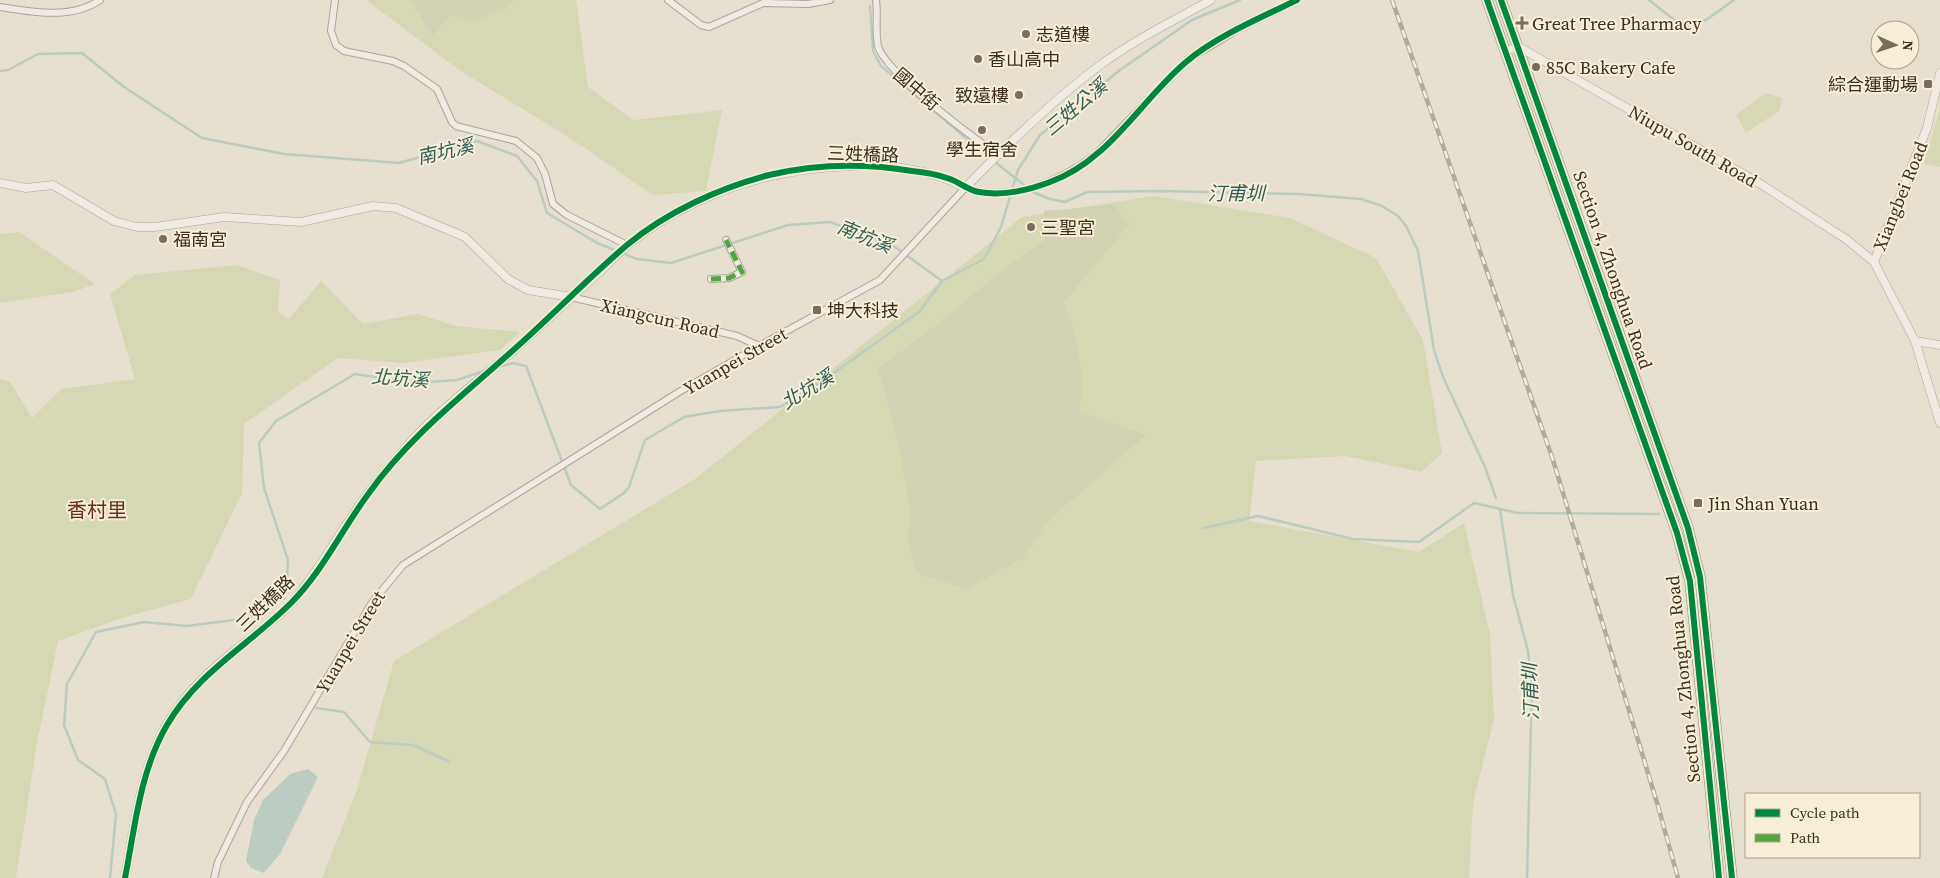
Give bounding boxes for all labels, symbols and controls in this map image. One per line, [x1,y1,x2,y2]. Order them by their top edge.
place label: Great Tree Pharmacy [1532,11,1702,36]
marker: Great Tree Pharmacy [1516,17,1528,29]
north arrow [1870,20,1920,70]
place label: 志道樓 [1036,22,1090,47]
marker: 志道樓 [1020,28,1032,40]
text: N [1898,40,1918,51]
place label: 香山高中 [988,47,1060,72]
marker: 香山高中 [972,53,984,65]
place label: 85C Bakery Cafe [1546,55,1676,80]
marker: 85C Bakery Cafe [1530,61,1542,73]
street label: 國中街 [888,62,946,116]
water label: 三姓公溪 [1038,71,1115,141]
place label: 綜合運動場 [1828,72,1918,97]
marker: 綜合運動場 [1922,78,1934,90]
place label: 致遠樓 [955,83,1009,108]
marker: 致遠樓 [1013,89,1025,101]
street label: Niupu South Road [1624,99,1762,193]
marker: 學生宿舍 [976,124,988,136]
water label: 南坑溪 [414,131,479,170]
place label: 學生宿舍 [946,137,1018,162]
street label: Xiangbei Road [1867,138,1933,254]
street label: 三姓橋路 [827,140,899,168]
street label: Section 4, Zhonghua Road [1567,168,1659,372]
water label: 汀甫圳 [1207,180,1267,206]
water label: 南坑溪 [834,213,899,260]
place label: 三聖宮 [1041,215,1095,240]
marker: 三聖宮 [1025,221,1037,233]
place label: 福南宮 [173,227,227,252]
marker: 福南宮 [157,233,169,245]
street label: Xiangcun Road [598,292,722,344]
place label: 坤大科技 [827,298,899,323]
marker: 坤大科技 [811,304,823,316]
street label: Yuanpei Street [679,321,792,401]
water label: 北坑溪 [776,362,841,415]
water label: 北坑溪 [371,363,432,393]
place label: Jin Shan Yuan [1707,491,1819,516]
district label: 香村里 [67,496,127,524]
marker: Jin Shan Yuan [1692,497,1704,509]
street label: 三姓橋路 [230,569,300,637]
street label: Section 4, Zhonghua Road [1660,574,1706,784]
street label: Yuanpei Street [309,586,391,698]
water label: 汀甫圳 [1516,660,1544,721]
legend [1745,793,1920,858]
text: Cycle path [1790,802,1860,823]
text: Path [1790,827,1820,848]

